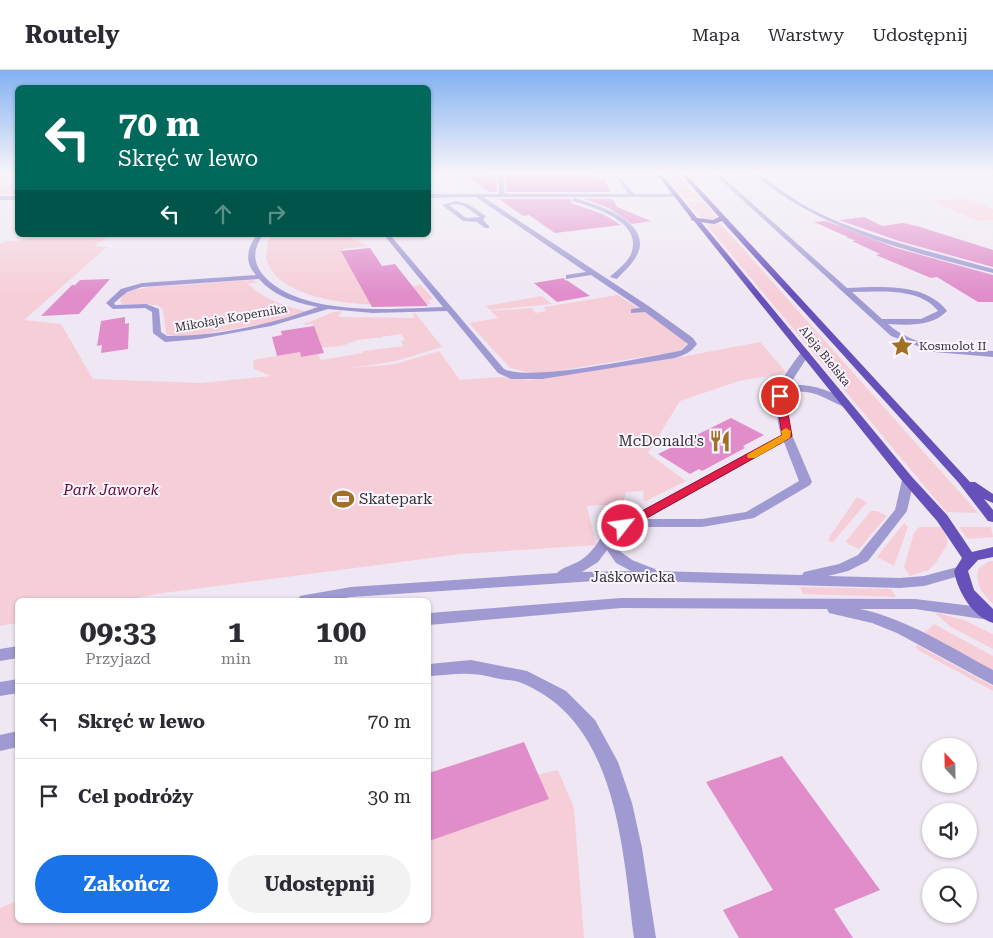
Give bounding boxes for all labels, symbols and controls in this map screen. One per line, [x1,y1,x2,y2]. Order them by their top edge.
text: Routely [25,21,120,49]
text: Mapa [692,24,740,45]
text: Warstwy [768,24,844,45]
text: Udostępnij [872,24,968,45]
text: 70 m [118,104,200,145]
icon: left [35,105,100,170]
text: Skręć w lewo [118,146,258,171]
icon: left [156,200,184,228]
icon: ahead [209,200,237,228]
icon: right [262,200,290,228]
street label: Mikołaja Kopernika [174,301,289,335]
street label: Aleja Bielska [796,323,854,389]
place icon: Kosmolot II [889,333,915,359]
place label: Kosmolot II [919,339,986,353]
pin [759,375,801,417]
icon: arrive [766,382,794,410]
restaurant icon: McDonald's [707,428,733,454]
place label: McDonald's [619,432,704,450]
park label: Park Jaworek [62,481,160,499]
sports icon: Skatepark [330,486,356,512]
place label: Skatepark [359,490,433,508]
position arrow [596,499,648,551]
street label: Jaśkowicka [591,568,675,586]
text: 09:33 [80,614,156,649]
text: 1 [228,614,244,649]
text: 100 [316,614,366,649]
text: Przyjazd [85,649,151,668]
text: min [221,649,251,668]
text: m [334,649,348,668]
icon: left [35,707,63,735]
text: Skręć w lewo [78,710,205,733]
text: 70 m [368,710,411,733]
north arrow [922,738,978,792]
map controls [922,738,977,923]
icon: arrive [35,782,63,810]
text: Cel podróży [78,785,193,808]
text: 30 m [368,785,411,808]
button: sound [922,803,977,858]
button: Zakończ [35,855,218,913]
button: Udostępnij [228,855,411,913]
button: search [922,868,977,923]

